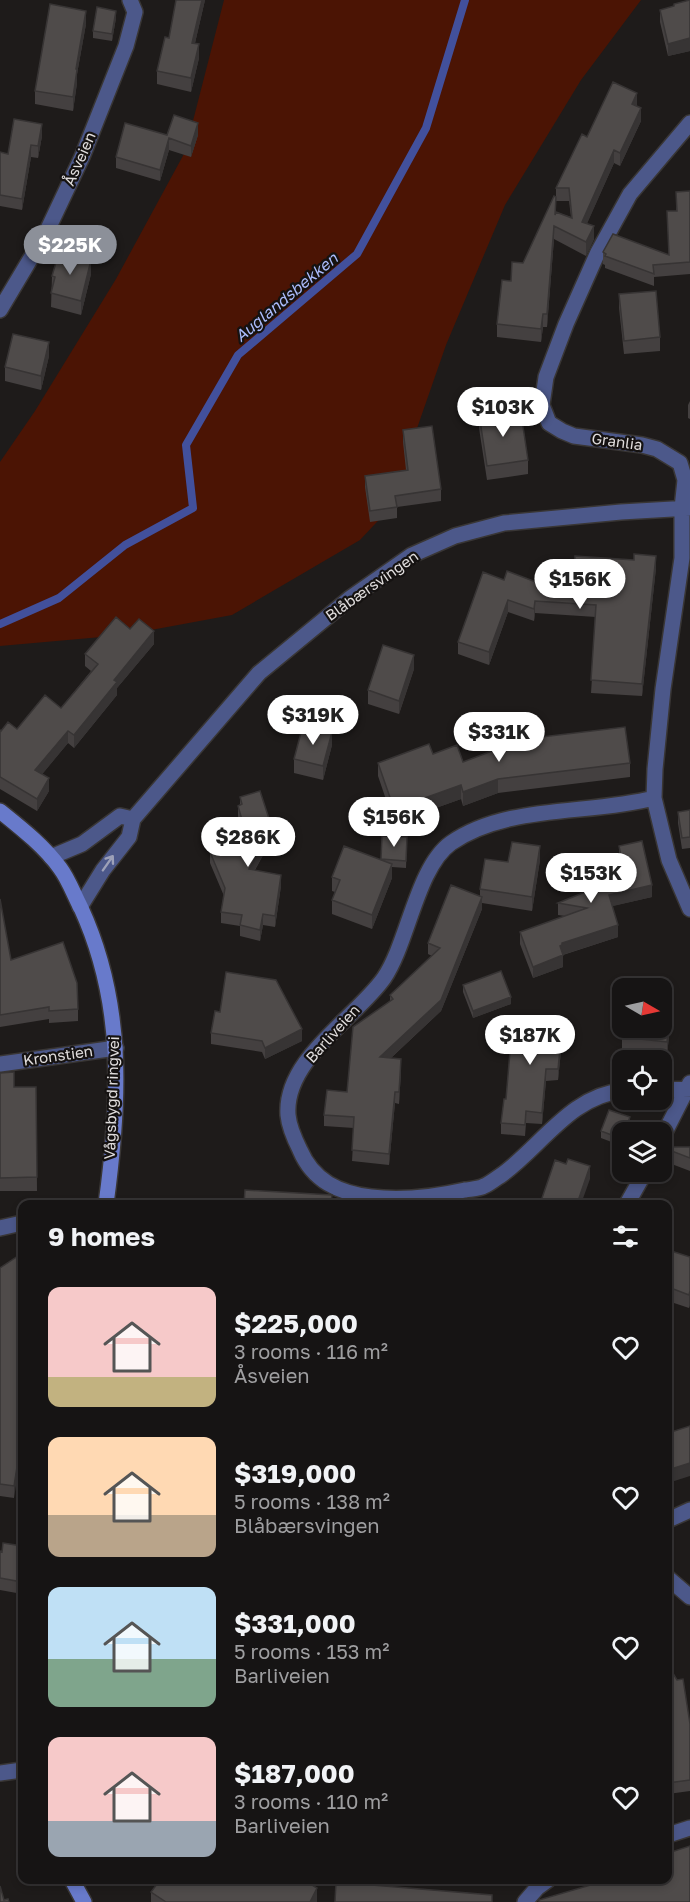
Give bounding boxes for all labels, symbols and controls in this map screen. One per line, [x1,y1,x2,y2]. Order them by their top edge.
street label: Åsveien [59,129,99,188]
pin: $225K [28,225,112,276]
text: $225K [38,232,102,256]
water label: Auglandsbekken [230,247,342,346]
pin: $103K [461,387,545,438]
text: $103K [471,394,535,418]
street label: Granlia [590,429,644,453]
street label: Blåbærsvingen [322,546,421,624]
pin: $156K [538,559,622,610]
text: $156K [548,566,612,590]
pin: $319K [271,695,355,746]
text: $319K [281,702,345,726]
pin: $331K [457,712,541,763]
text: $331K [468,719,530,743]
pin: $156K [352,797,436,848]
text: $156K [362,804,426,828]
pin: $286K [206,817,290,868]
text: $286K [215,824,281,848]
pin: $153K [549,853,633,904]
one-way arrow [102,856,114,872]
text: $153K [560,860,622,884]
north arrow [612,978,672,1038]
map controls [612,978,672,1182]
street label: Barliveien [301,1001,363,1066]
pin: $187K [488,1015,572,1066]
text: $187K [499,1022,561,1046]
street label: Vågsbygd ringvei [100,1036,122,1160]
street label: Kronstien [22,1041,94,1069]
button: locate [612,1050,672,1110]
button: layers [612,1122,672,1182]
icon: filters [609,1220,642,1253]
text: 9 homes [48,1221,155,1252]
text: $225,000 [234,1308,358,1339]
icon: home [96,1311,168,1383]
icon: heart [609,1331,642,1364]
text: 3 rooms · 116 m² [234,1339,388,1363]
text: Åsveien [234,1363,310,1387]
text: $319,000 [234,1458,356,1489]
icon: home [96,1461,168,1533]
icon: heart [609,1481,642,1514]
text: 5 rooms · 138 m² [234,1489,390,1513]
text: Blåbærsvingen [234,1513,380,1537]
text: $331,000 [234,1608,356,1639]
icon: home [96,1611,168,1683]
icon: heart [609,1631,642,1664]
text: 5 rooms · 153 m² [234,1639,389,1663]
text: Barliveien [234,1663,330,1687]
text: $187,000 [234,1758,355,1789]
icon: home [96,1761,168,1833]
icon: heart [609,1781,642,1814]
text: 3 rooms · 110 m² [234,1789,388,1813]
text: Barliveien [234,1813,330,1837]

